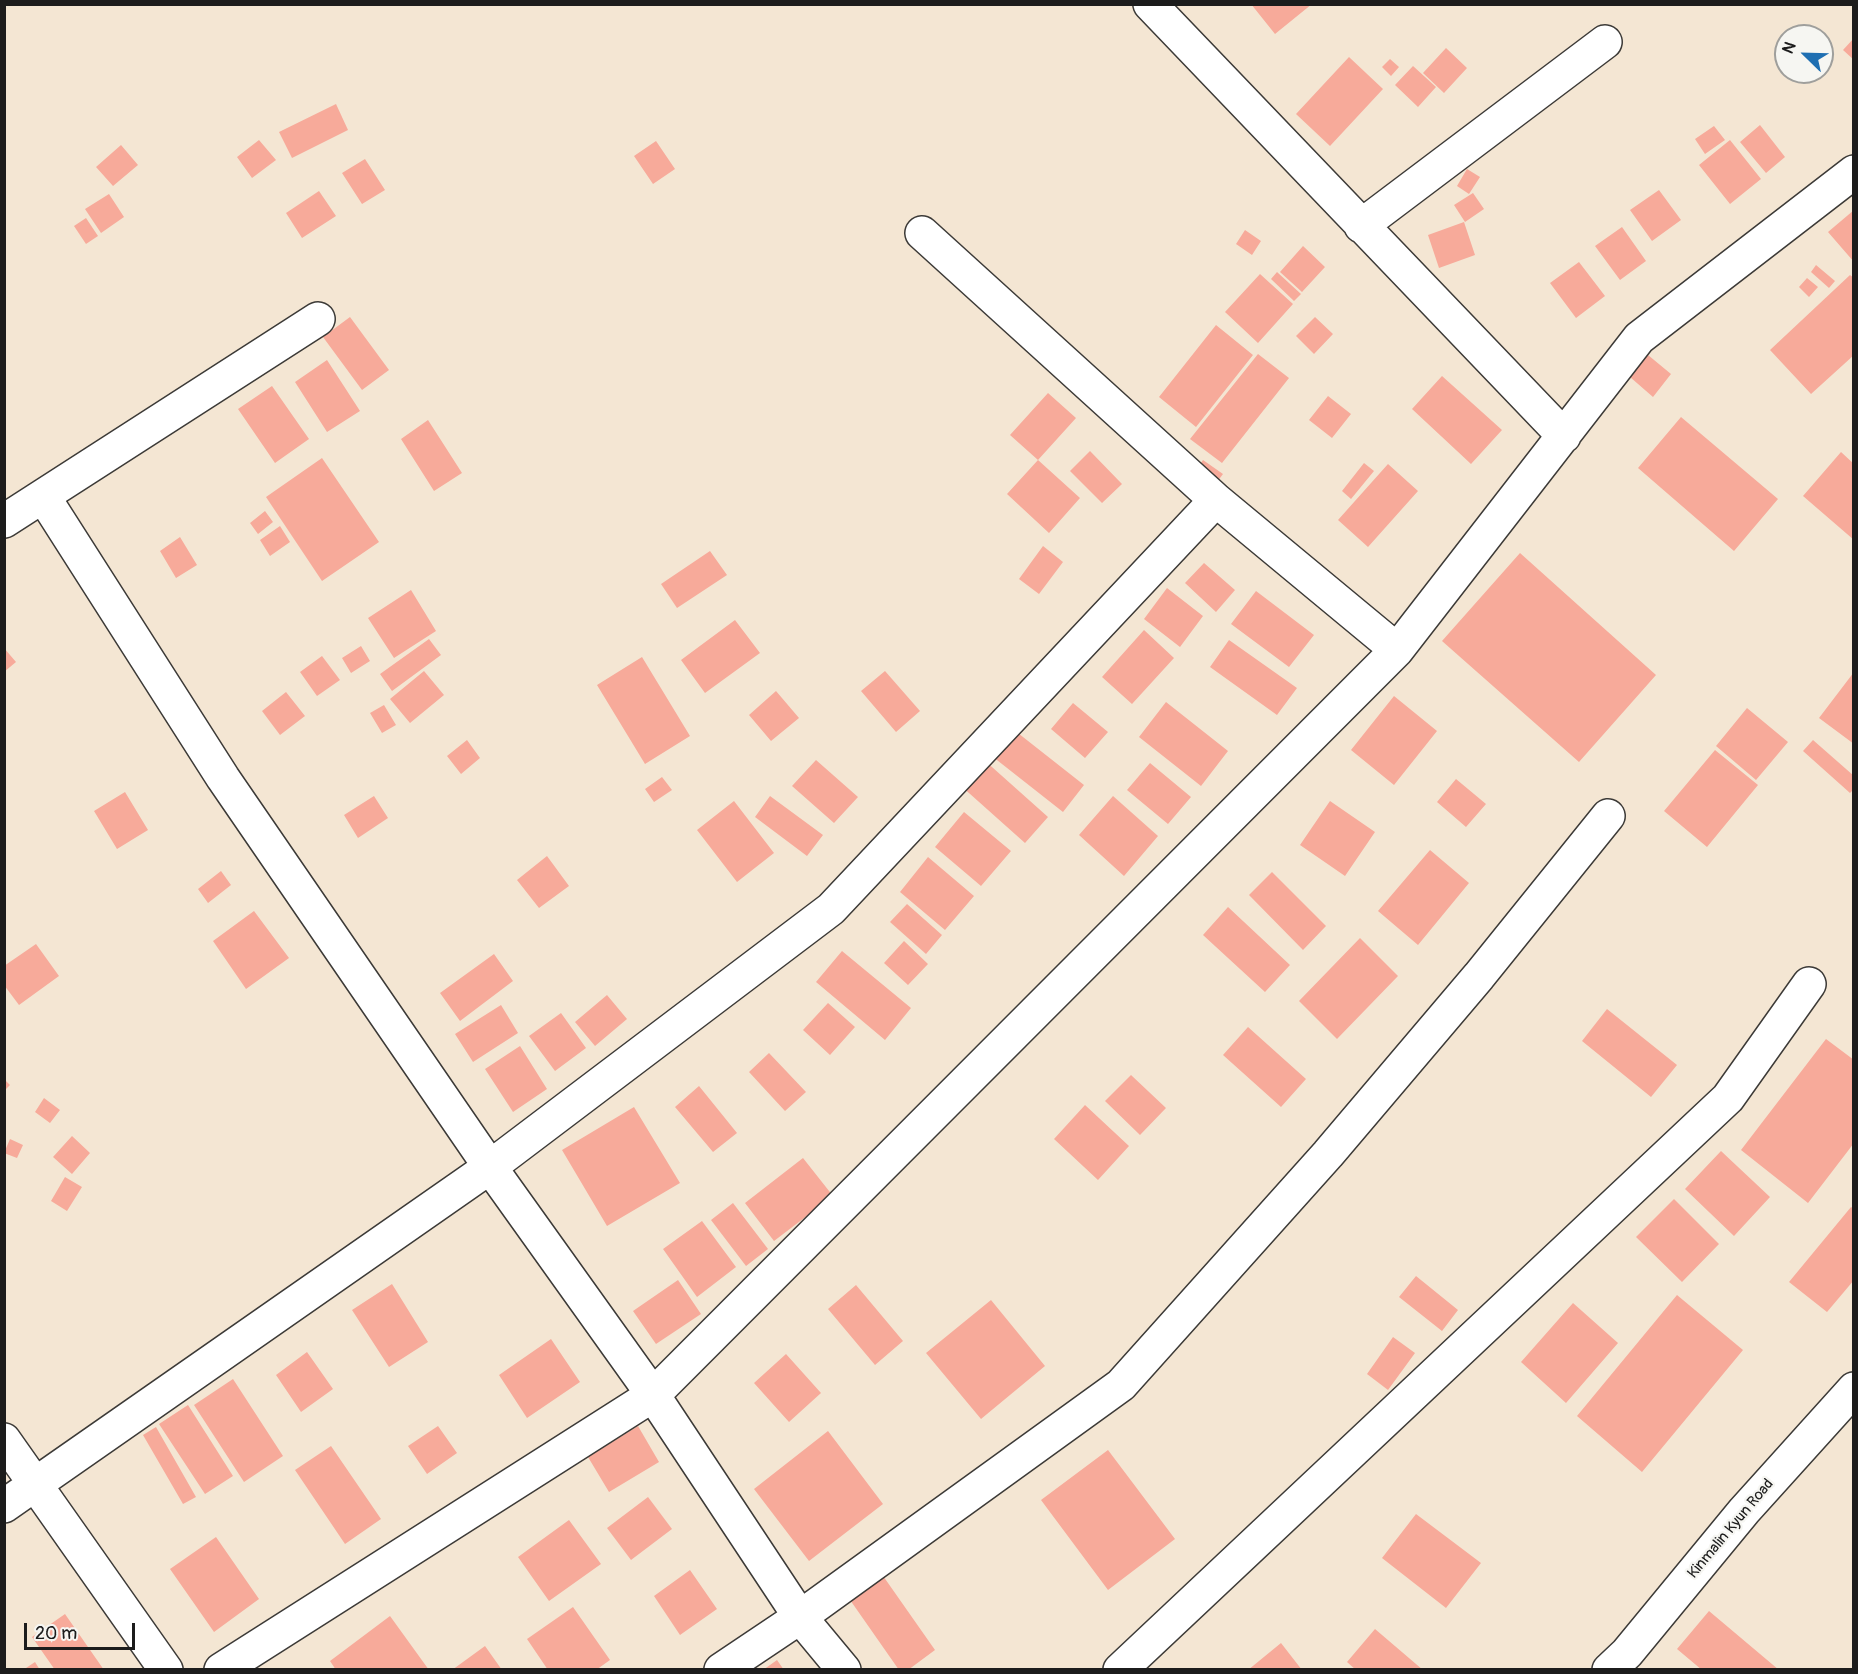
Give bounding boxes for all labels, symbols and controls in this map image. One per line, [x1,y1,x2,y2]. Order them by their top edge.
north arrow [1774,24,1834,84]
text: N [1778,39,1801,57]
street label: Kinmalin Kyun Road [1684,1476,1778,1582]
scale bar [27,1611,138,1649]
text: 20 m [35,1622,77,1645]

